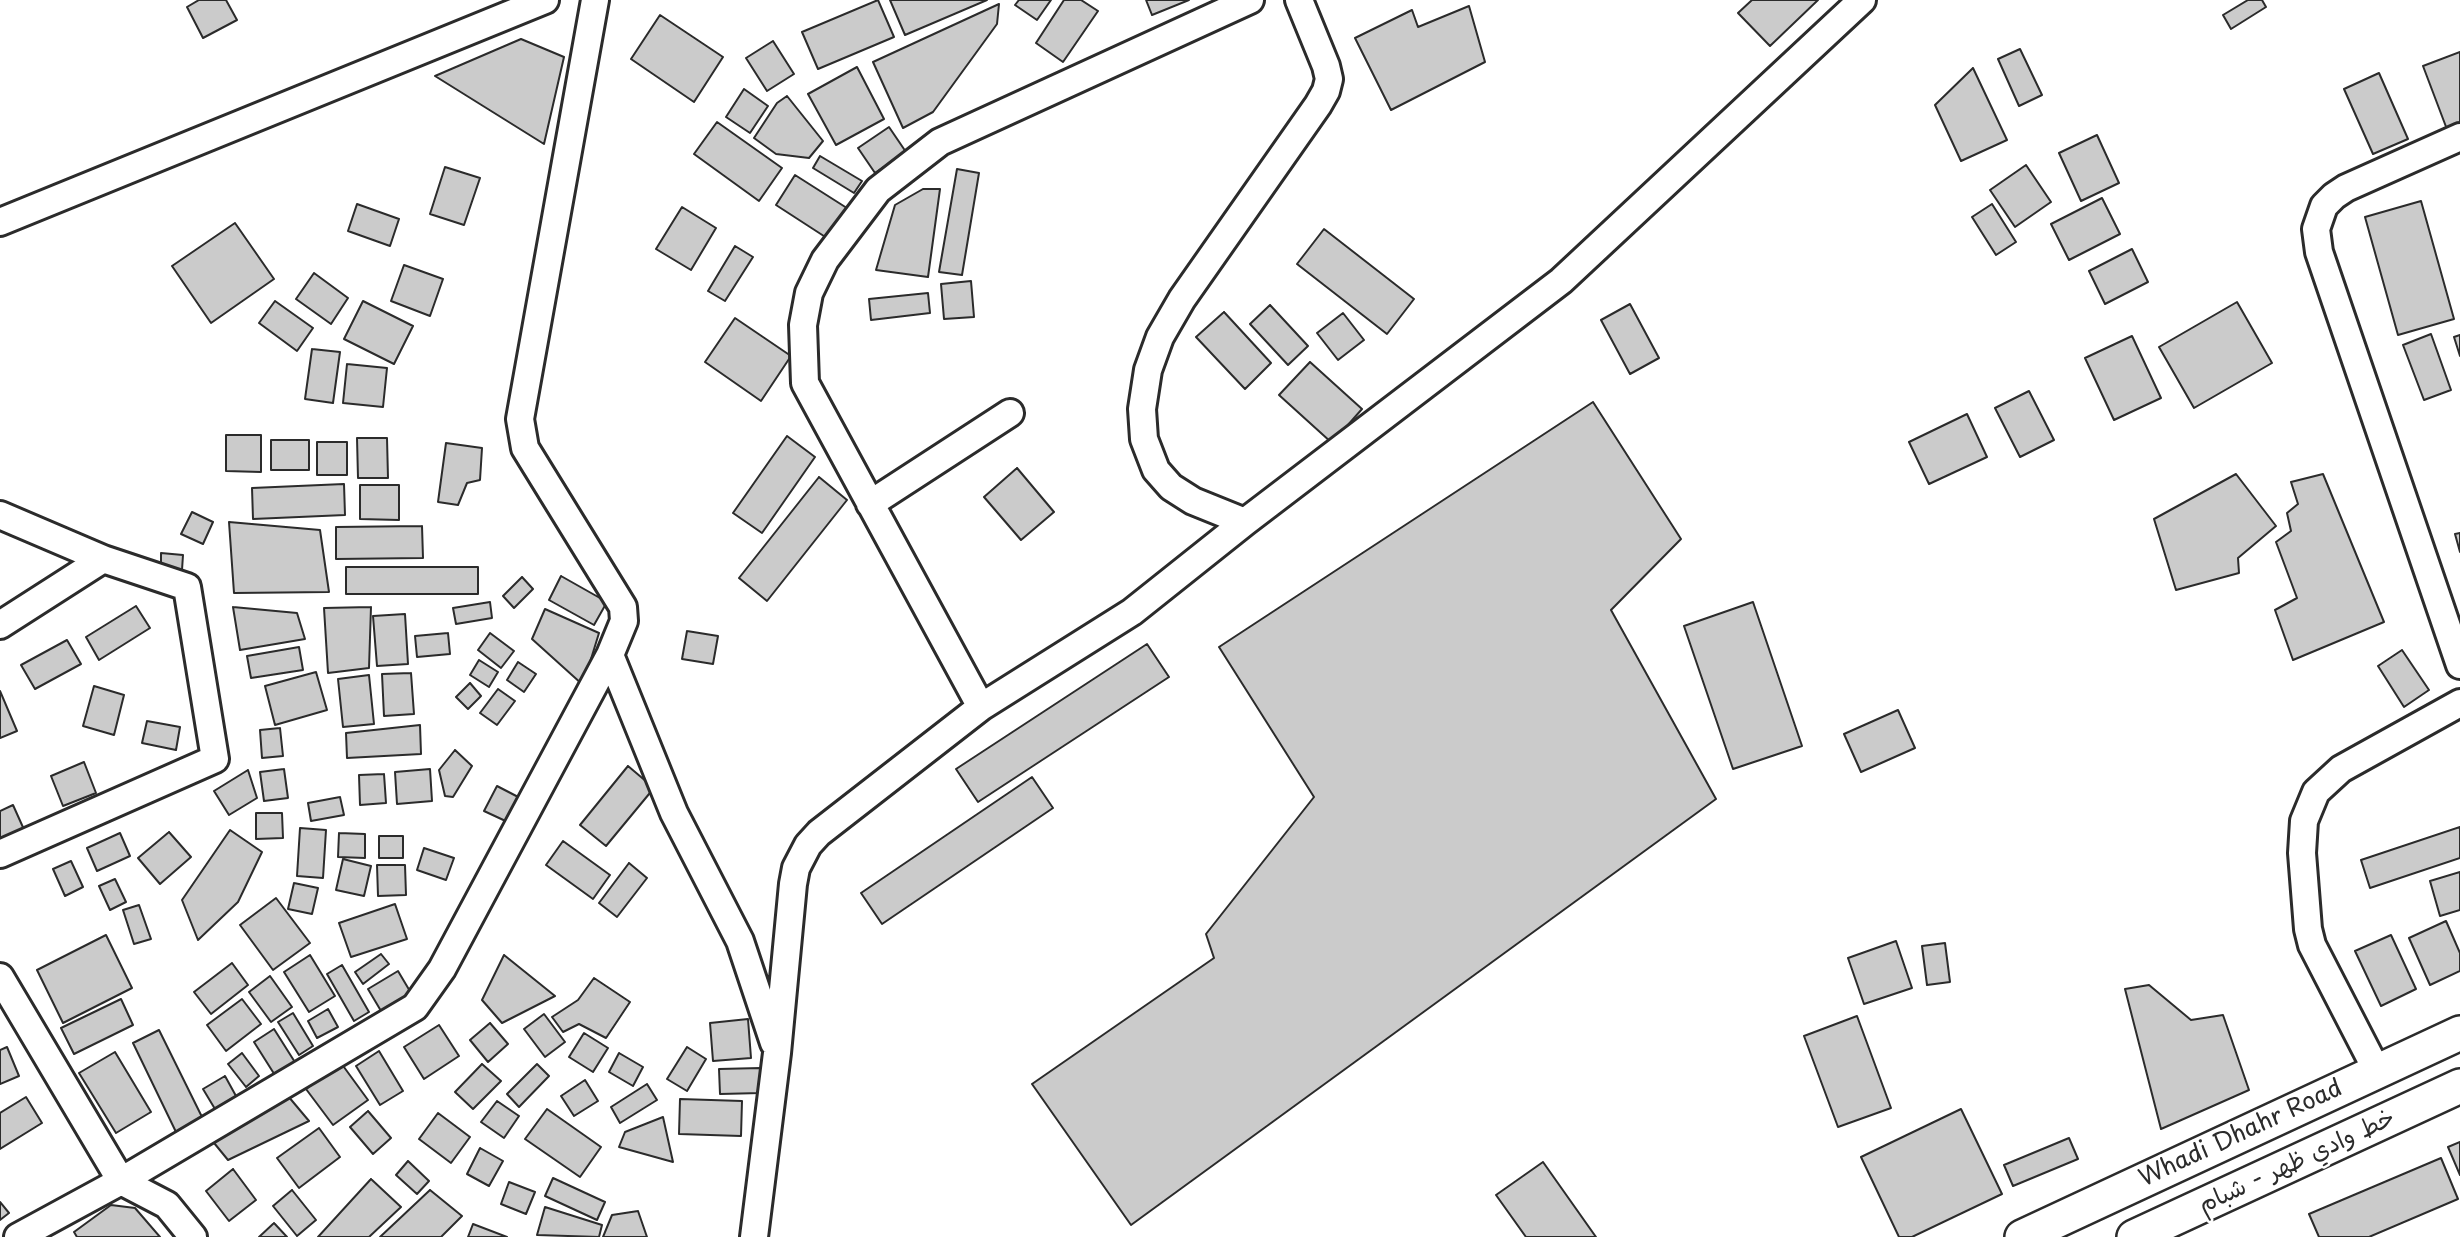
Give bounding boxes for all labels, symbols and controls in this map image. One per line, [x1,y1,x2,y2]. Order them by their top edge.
street label: Whadi Dhahr Road [2135,1074,2347,1194]
street label: خط وادي ظهر - شبام [2194,1104,2400,1220]

